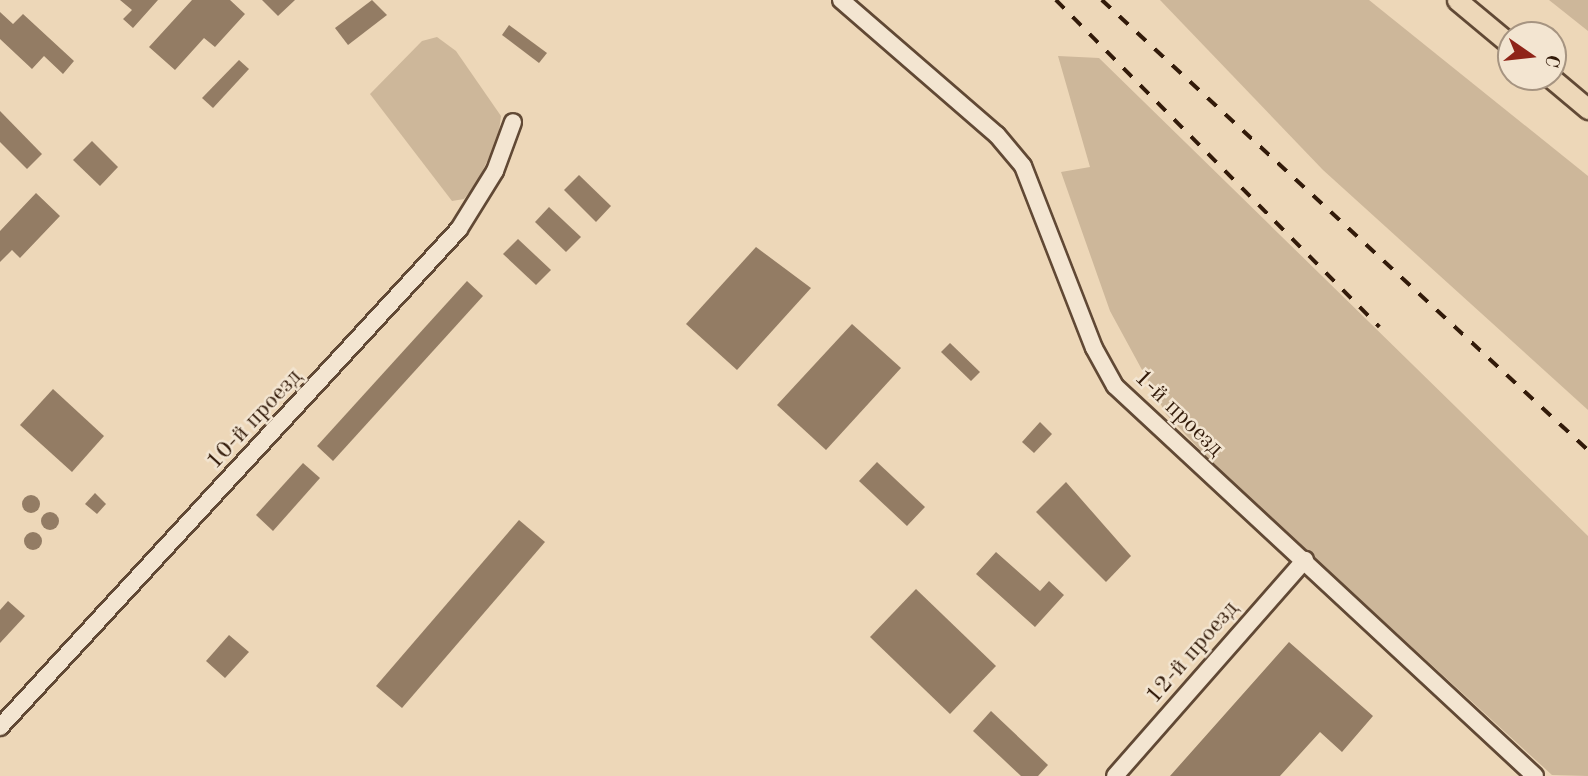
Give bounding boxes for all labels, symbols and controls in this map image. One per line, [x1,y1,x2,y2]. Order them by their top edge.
north arrow [1497,21,1567,91]
text: С [1540,52,1562,69]
street label: 10-й проезд [201,364,309,476]
street label: 1-й проезд [1127,364,1229,464]
street label: 12-й проезд [1140,596,1246,710]

